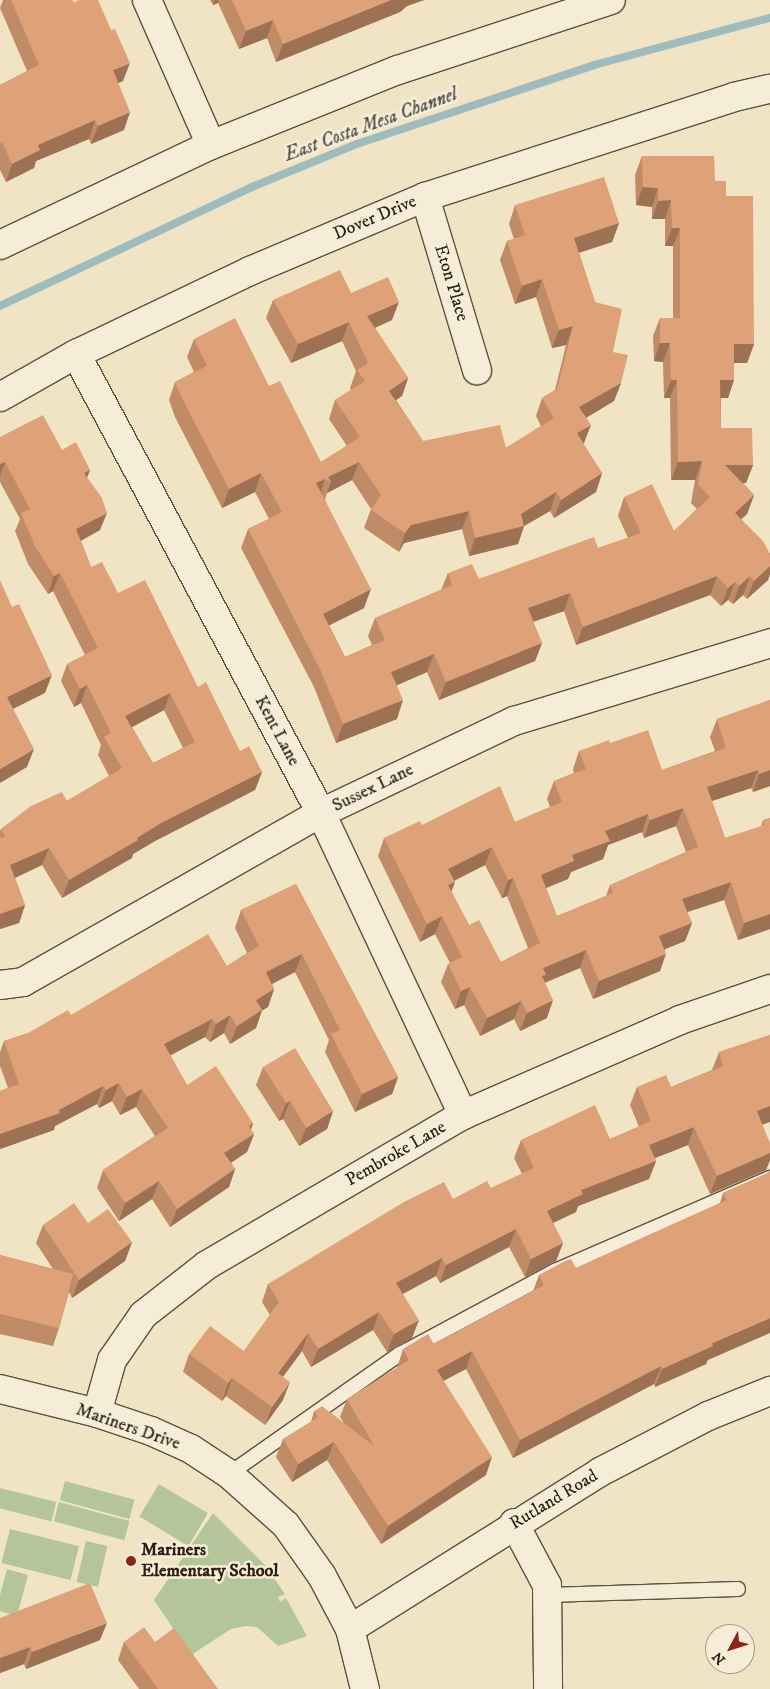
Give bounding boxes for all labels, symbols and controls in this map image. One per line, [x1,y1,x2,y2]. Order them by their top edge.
water label: East Costa Mesa Channel [282,83,460,167]
street label: Dover Drive [330,191,420,245]
street label: Eton Place [429,242,473,324]
street label: Kent Lane [250,692,304,770]
street label: Sussex Lane [329,759,417,817]
street label: Pembroke Lane [342,1117,450,1191]
street label: Mariners Drive [73,1399,183,1455]
street label: Rutland Road [506,1465,602,1535]
place label: Mariners Elementary School [141,1540,279,1582]
marker: Mariners Elementary School [125,1555,137,1567]
north arrow [705,1624,755,1674]
text: N [709,1648,730,1668]

